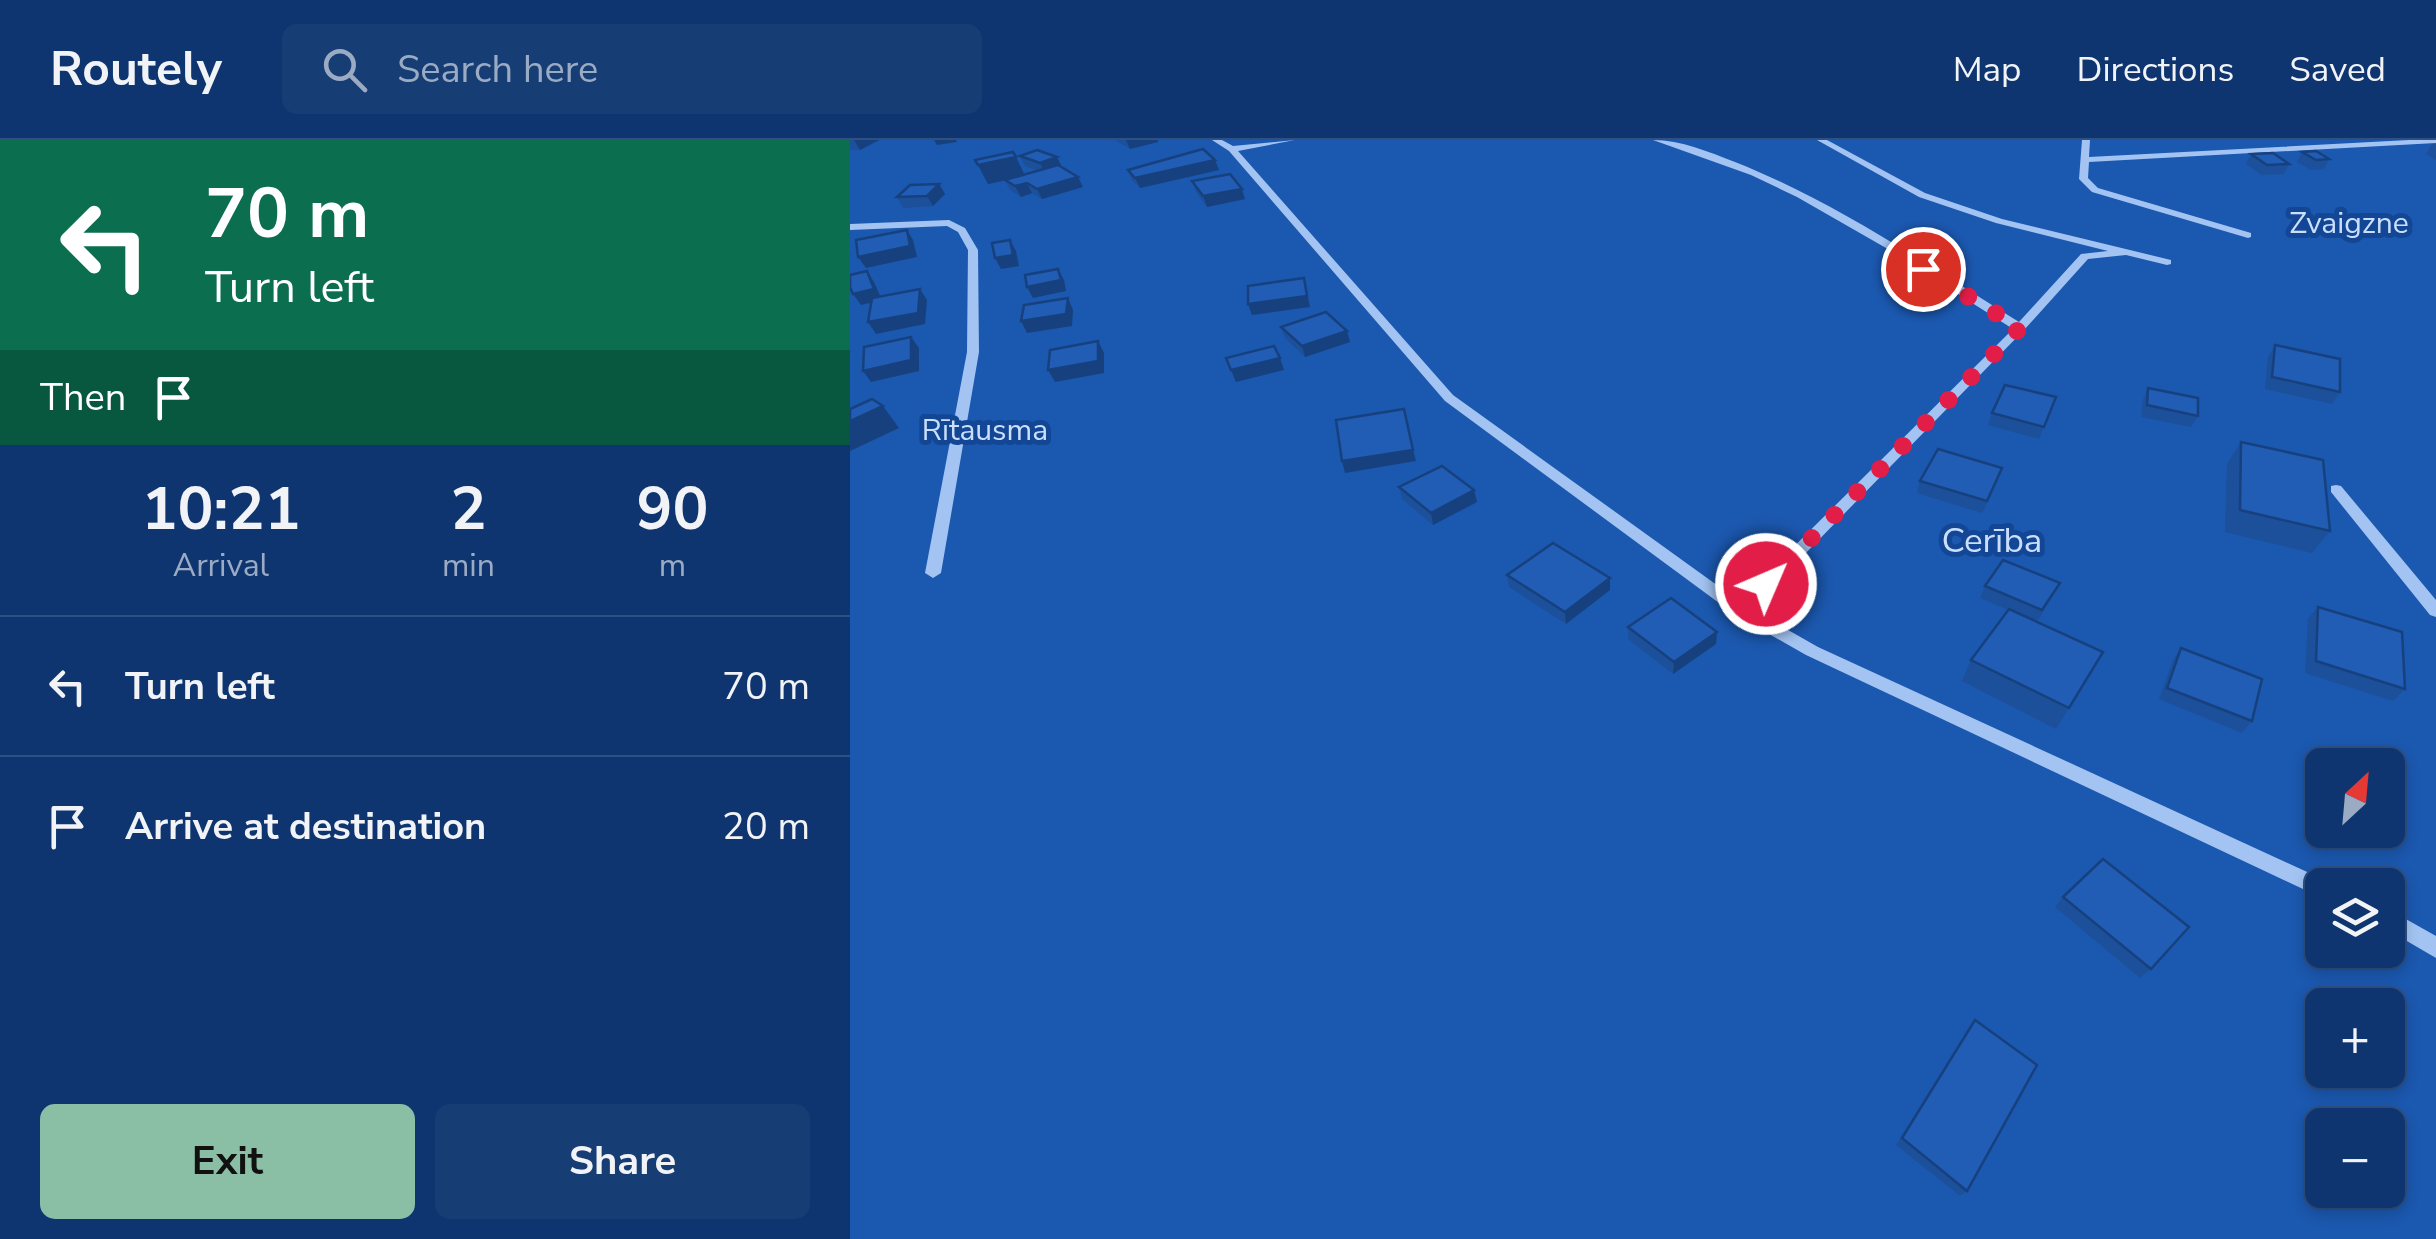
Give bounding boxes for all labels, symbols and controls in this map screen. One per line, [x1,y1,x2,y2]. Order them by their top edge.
search box [282,24,982,114]
text: Routely [50,36,222,102]
icon: search [317,42,372,97]
text: Search here [397,44,598,95]
text: Map [1953,46,2022,93]
text: Directions [2077,46,2234,93]
text: Saved [2289,46,2386,93]
text: 70 m [205,166,369,262]
icon: left [40,180,170,310]
park label: Zvaigzne [2289,203,2409,244]
pin [1881,227,1966,312]
icon: arrive [1896,242,1951,297]
text: Turn left [205,257,374,318]
icon: arrive [146,370,201,425]
text: Then [40,372,126,423]
park label: Rītausma [922,410,1048,451]
text: 10:21 [142,468,300,550]
text: 2 [450,468,486,550]
text: 90 [636,468,708,550]
park label: Cerība [1942,517,2042,564]
position arrow [1714,532,1818,636]
text: Arrival [173,544,269,587]
text: min [442,544,495,587]
text: m [659,544,686,587]
icon: left [40,659,95,714]
text: Turn left [125,661,275,712]
text: 70 m [722,661,810,712]
north arrow [2305,748,2405,848]
map controls [2305,748,2405,1208]
icon: arrive [40,799,95,854]
text: Arrive at destination [125,801,486,852]
text: 20 m [722,801,810,852]
button: layers [2305,868,2405,968]
button: + [2305,988,2405,1088]
button: Exit [40,1104,415,1219]
button: Share [435,1104,810,1219]
button: − [2305,1108,2405,1208]

